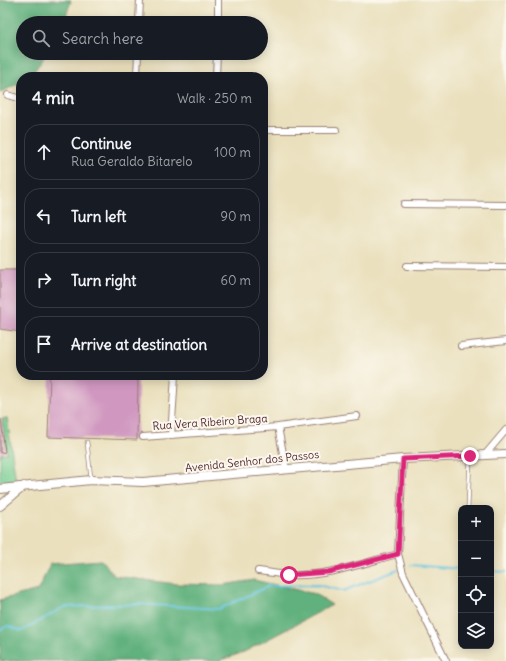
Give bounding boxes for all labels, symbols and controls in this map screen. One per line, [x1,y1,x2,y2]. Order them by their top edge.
search box [16,16,268,60]
icon: search [30,27,52,49]
text: Search here [62,29,143,48]
text: 4 min [32,87,74,109]
text: Walk · 250 m [177,90,252,107]
text: Continue [71,134,132,153]
icon: ahead [33,141,55,163]
text: 100 m [214,144,251,161]
text: Rua Geraldo Bitarelo [71,153,193,170]
icon: left [33,205,55,227]
text: Turn left [71,207,126,226]
text: 90 m [220,208,251,225]
icon: right [33,269,55,291]
text: Turn right [71,271,136,290]
text: 60 m [220,272,251,289]
icon: arrive [33,333,55,355]
text: Arrive at destination [71,335,207,354]
street label: Rua Vera Ribeiro Braga [152,411,268,433]
street label: Avenida Senhor dos Passos [184,447,320,475]
route end [461,447,479,465]
map controls [458,505,494,649]
button: + [458,505,494,541]
button: − [458,541,494,577]
route start [280,566,298,584]
button: locate [458,577,494,613]
button: layers [458,613,494,649]

